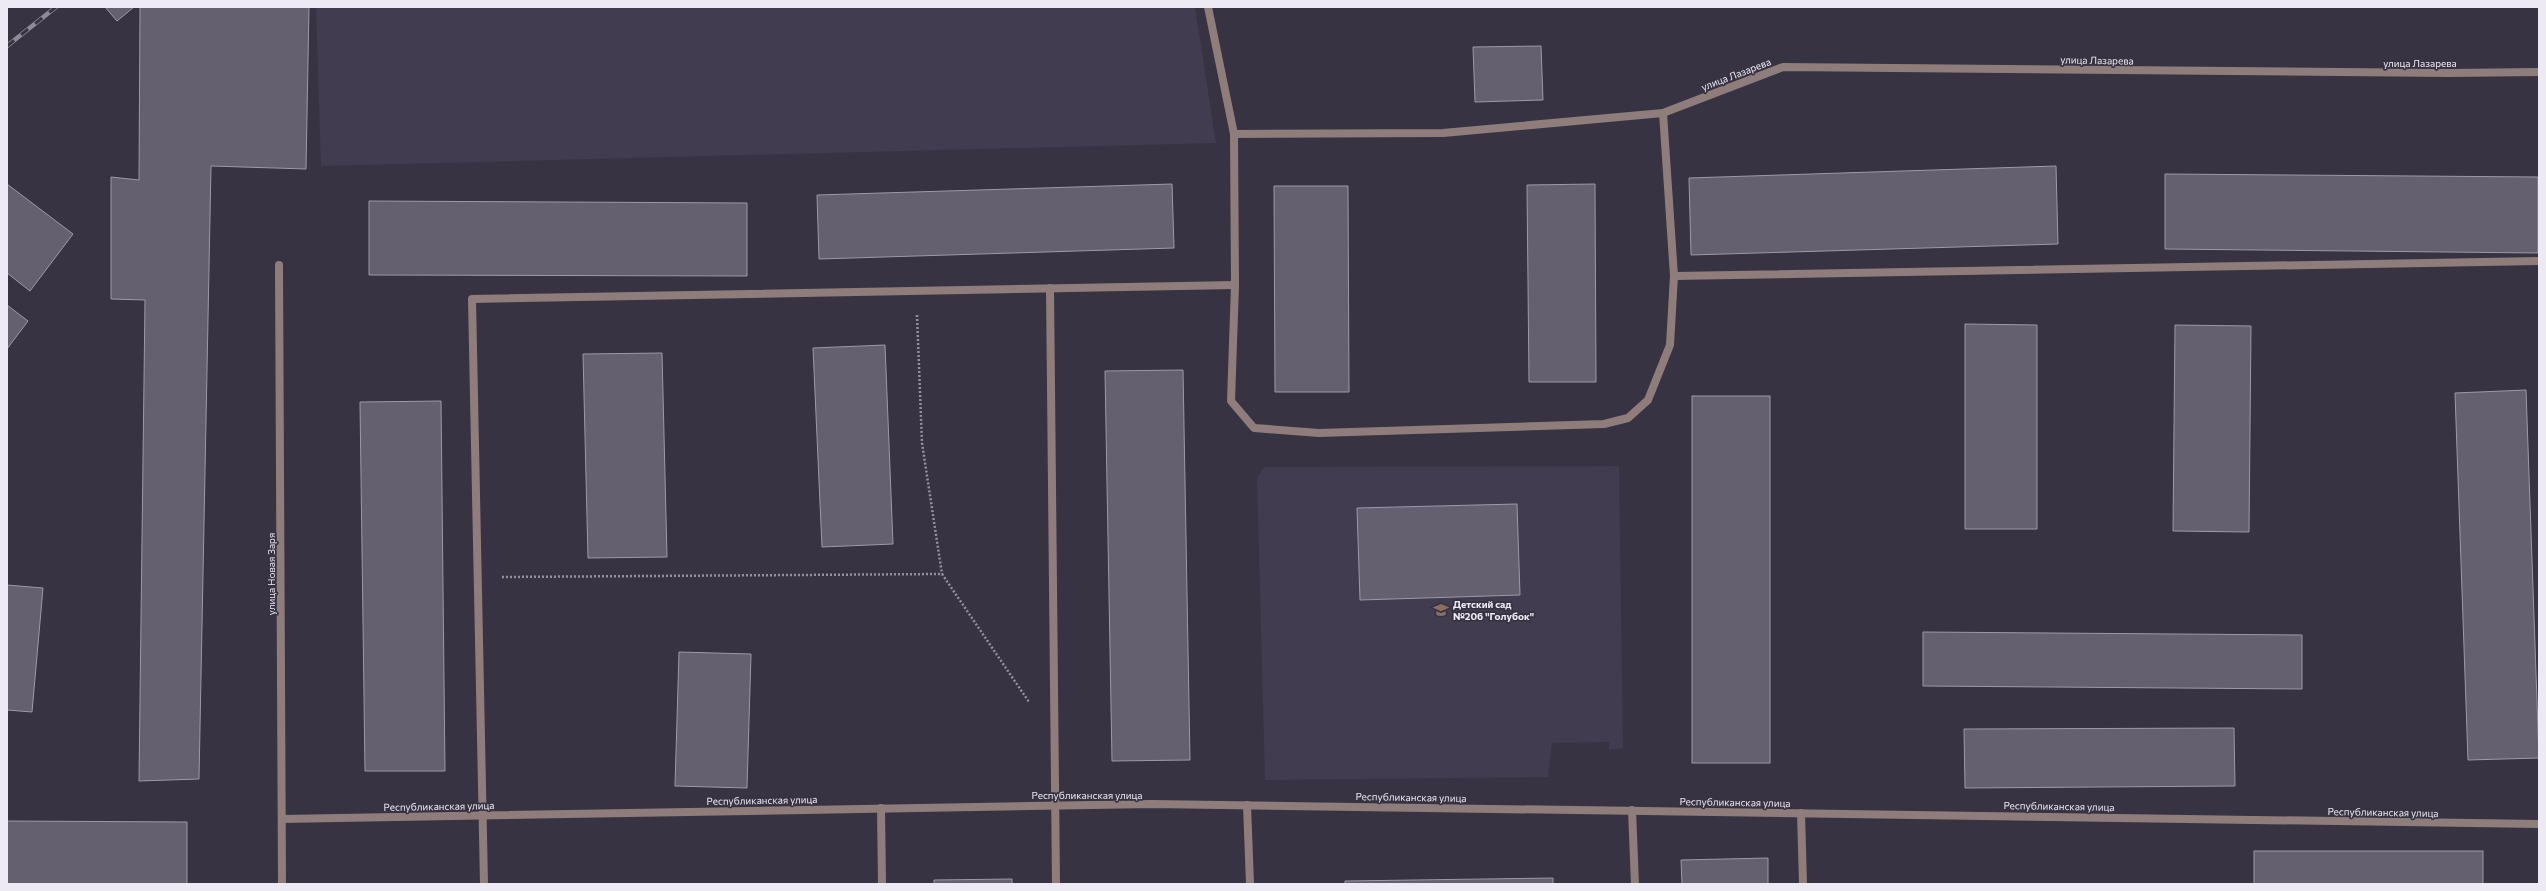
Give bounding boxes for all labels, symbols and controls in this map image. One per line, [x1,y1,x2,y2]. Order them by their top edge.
street label: улица Лазарева [2060,53,2134,67]
street label: улица Лазарева [1699,55,1773,93]
street label: улица Лазарева [2383,57,2457,69]
street label: улица Новая Заря [265,533,277,615]
place label: Детский сад №206 "Голубок" [1453,598,1534,622]
school or university icon: Детский сад №206 "Голубок" [1432,601,1450,619]
street label: Республиканская улица [1032,789,1142,801]
street label: Республиканская улица [1355,790,1467,804]
street label: Республиканская улица [706,793,818,807]
street label: Республиканская улица [1679,795,1791,809]
street label: Республиканская улица [383,799,495,813]
street label: Республиканская улица [2003,799,2115,813]
street label: Республиканская улица [2327,805,2439,819]

